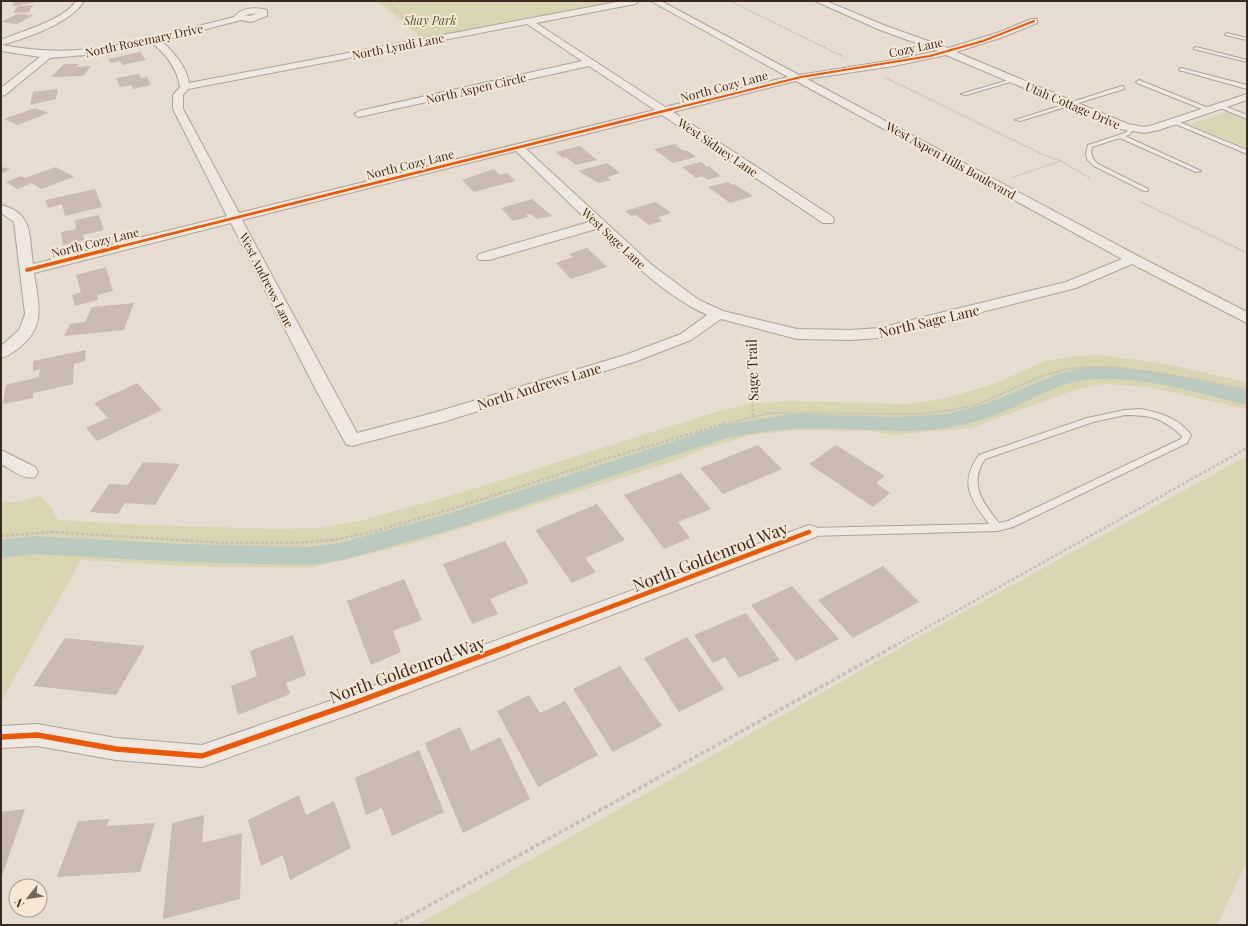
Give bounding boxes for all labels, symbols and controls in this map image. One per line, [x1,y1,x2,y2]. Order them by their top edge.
park label: Shay Park [403,12,456,28]
street label: North Rosemary Drive [83,20,205,60]
street label: North Lyndi Lane [350,29,446,63]
street label: Cozy Lane [887,33,945,61]
street label: North Cozy Lane [678,67,770,105]
street label: North Aspen Circle [424,69,528,107]
street label: Utah Cottage Drive [1023,78,1123,132]
street label: West Sidney Lane [674,114,761,180]
street label: West Aspen Hills Boulevard [882,117,1019,202]
street label: North Cozy Lane [364,145,456,183]
street label: West Sage Lane [578,203,650,272]
street label: North Cozy Lane [49,223,141,261]
street label: West Andrews Lane [236,229,298,330]
street label: North Sage Lane [877,300,981,342]
street label: Sage Trail [741,339,763,401]
street label: North Andrews Lane [474,358,604,414]
street label: North Goldenrod Way [629,516,791,596]
street label: North Goldenrod Way [326,630,489,708]
north arrow [8,878,48,918]
text: N [10,896,27,910]

